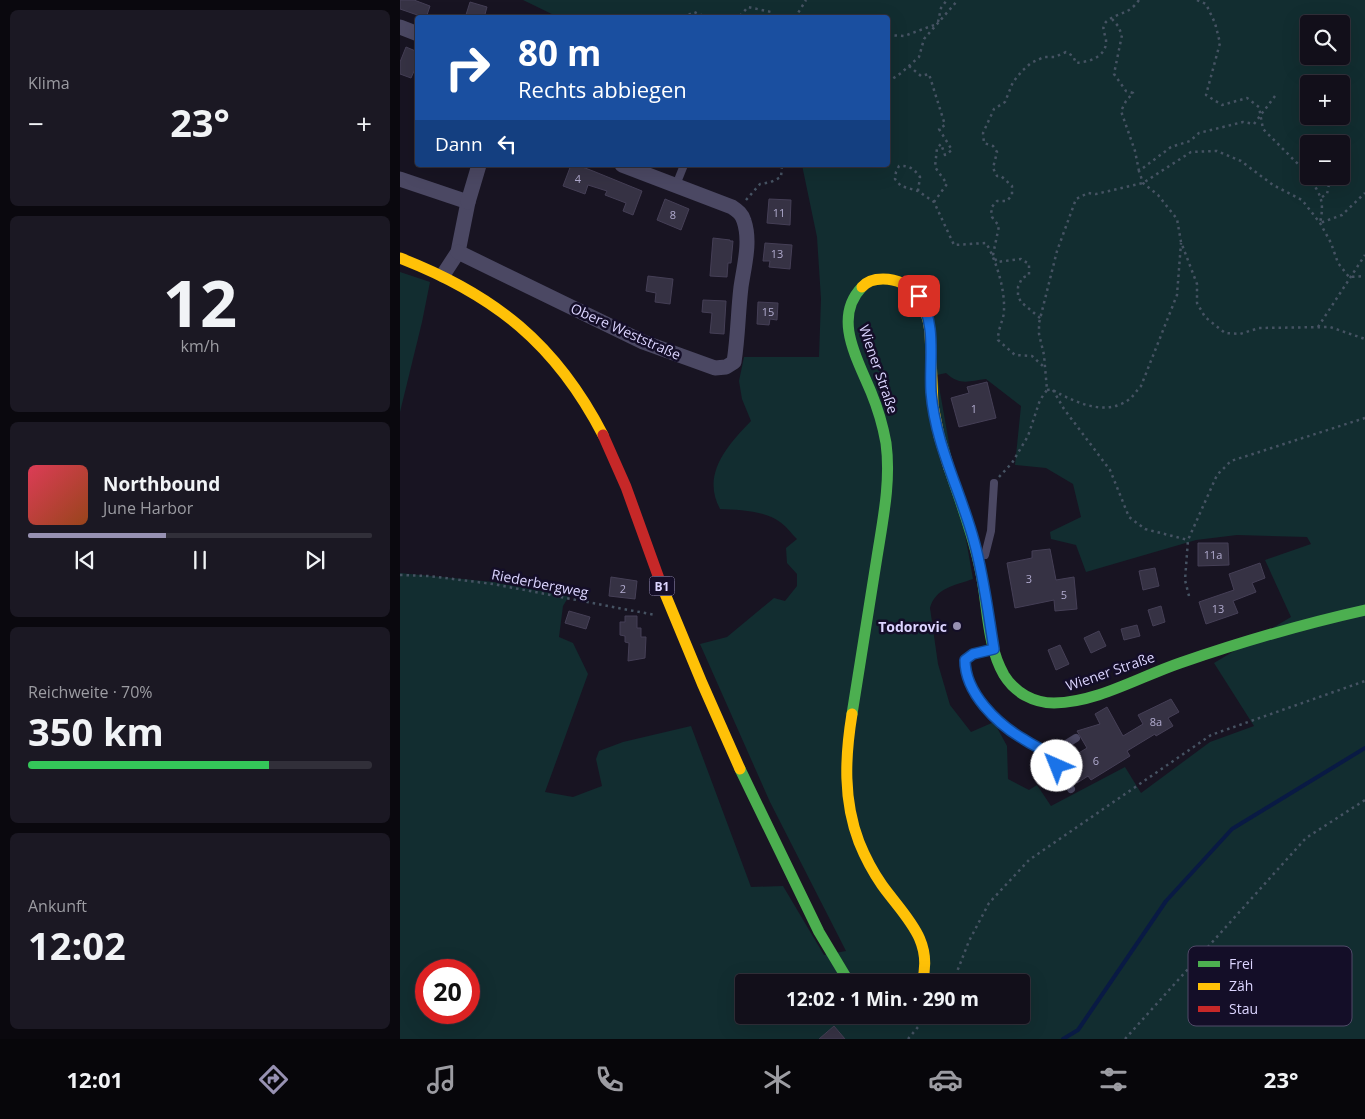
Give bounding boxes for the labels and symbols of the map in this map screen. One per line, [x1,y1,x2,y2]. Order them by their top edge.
house number: 4 [575,171,582,186]
house number: 11 [773,205,785,220]
house number: 8 [670,207,676,222]
house number: 13 [771,246,783,261]
pin [898,275,940,317]
street label: Obere Weststraße [568,298,684,364]
house number: 15 [762,304,774,319]
street label: Wiener Straße [855,322,903,416]
house number: 1 [971,401,977,416]
house number: 11a [1204,547,1222,562]
street label: Riederbergweg [490,564,590,602]
house number: 3 [1026,571,1032,586]
road number: B1 [650,576,674,596]
house number: 2 [620,581,626,596]
house number: 5 [1061,587,1067,602]
house number: 13 [1212,601,1224,616]
place label: Todorovic [878,617,947,636]
marker: Todorovic [951,620,963,632]
street label: Wiener Straße [1063,647,1157,695]
house number: 8a [1150,714,1162,729]
position arrow [1030,739,1082,791]
house number: 6 [1093,753,1099,768]
legend [1188,946,1352,1026]
text: Frei [1229,954,1253,973]
speed limit sign: 20 [415,959,480,1024]
text: Zäh [1229,976,1253,995]
text: Stau [1229,999,1258,1018]

